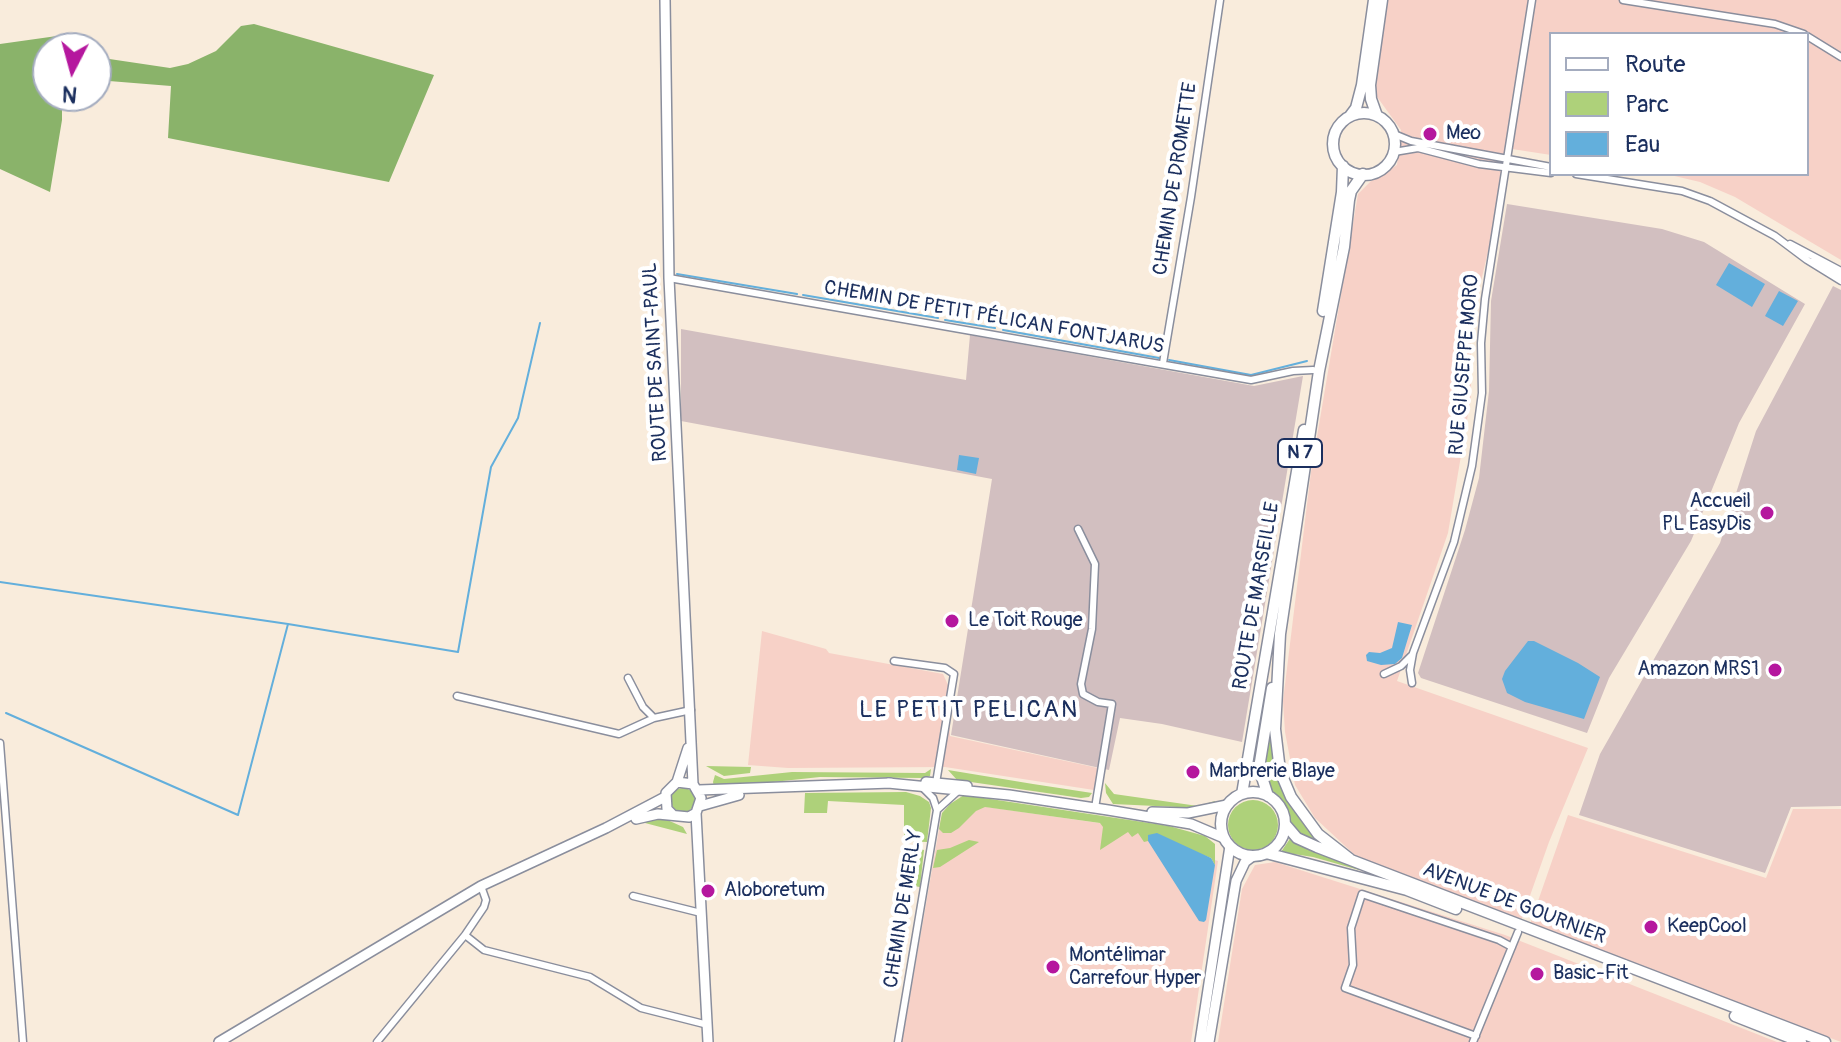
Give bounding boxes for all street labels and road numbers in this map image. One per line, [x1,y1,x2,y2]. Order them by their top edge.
street label: CHEMIN DE DROMETTE [1149,81,1203,277]
street label: ROUTE DE SAINT-PAUL [639,262,673,462]
street label: RUE GIUSEPPE MORO [1445,273,1485,457]
street label: CHEMIN DE PETIT PÉLICAN FONTJARUS [822,276,1166,360]
road number: N 7 [1278,439,1322,467]
street label: ROUTE DE MARSEILLE [1229,500,1285,692]
street label: CHEMIN DE MERLY [880,828,928,990]
street label: AVENUE DE GOURNIER [1419,858,1609,950]

